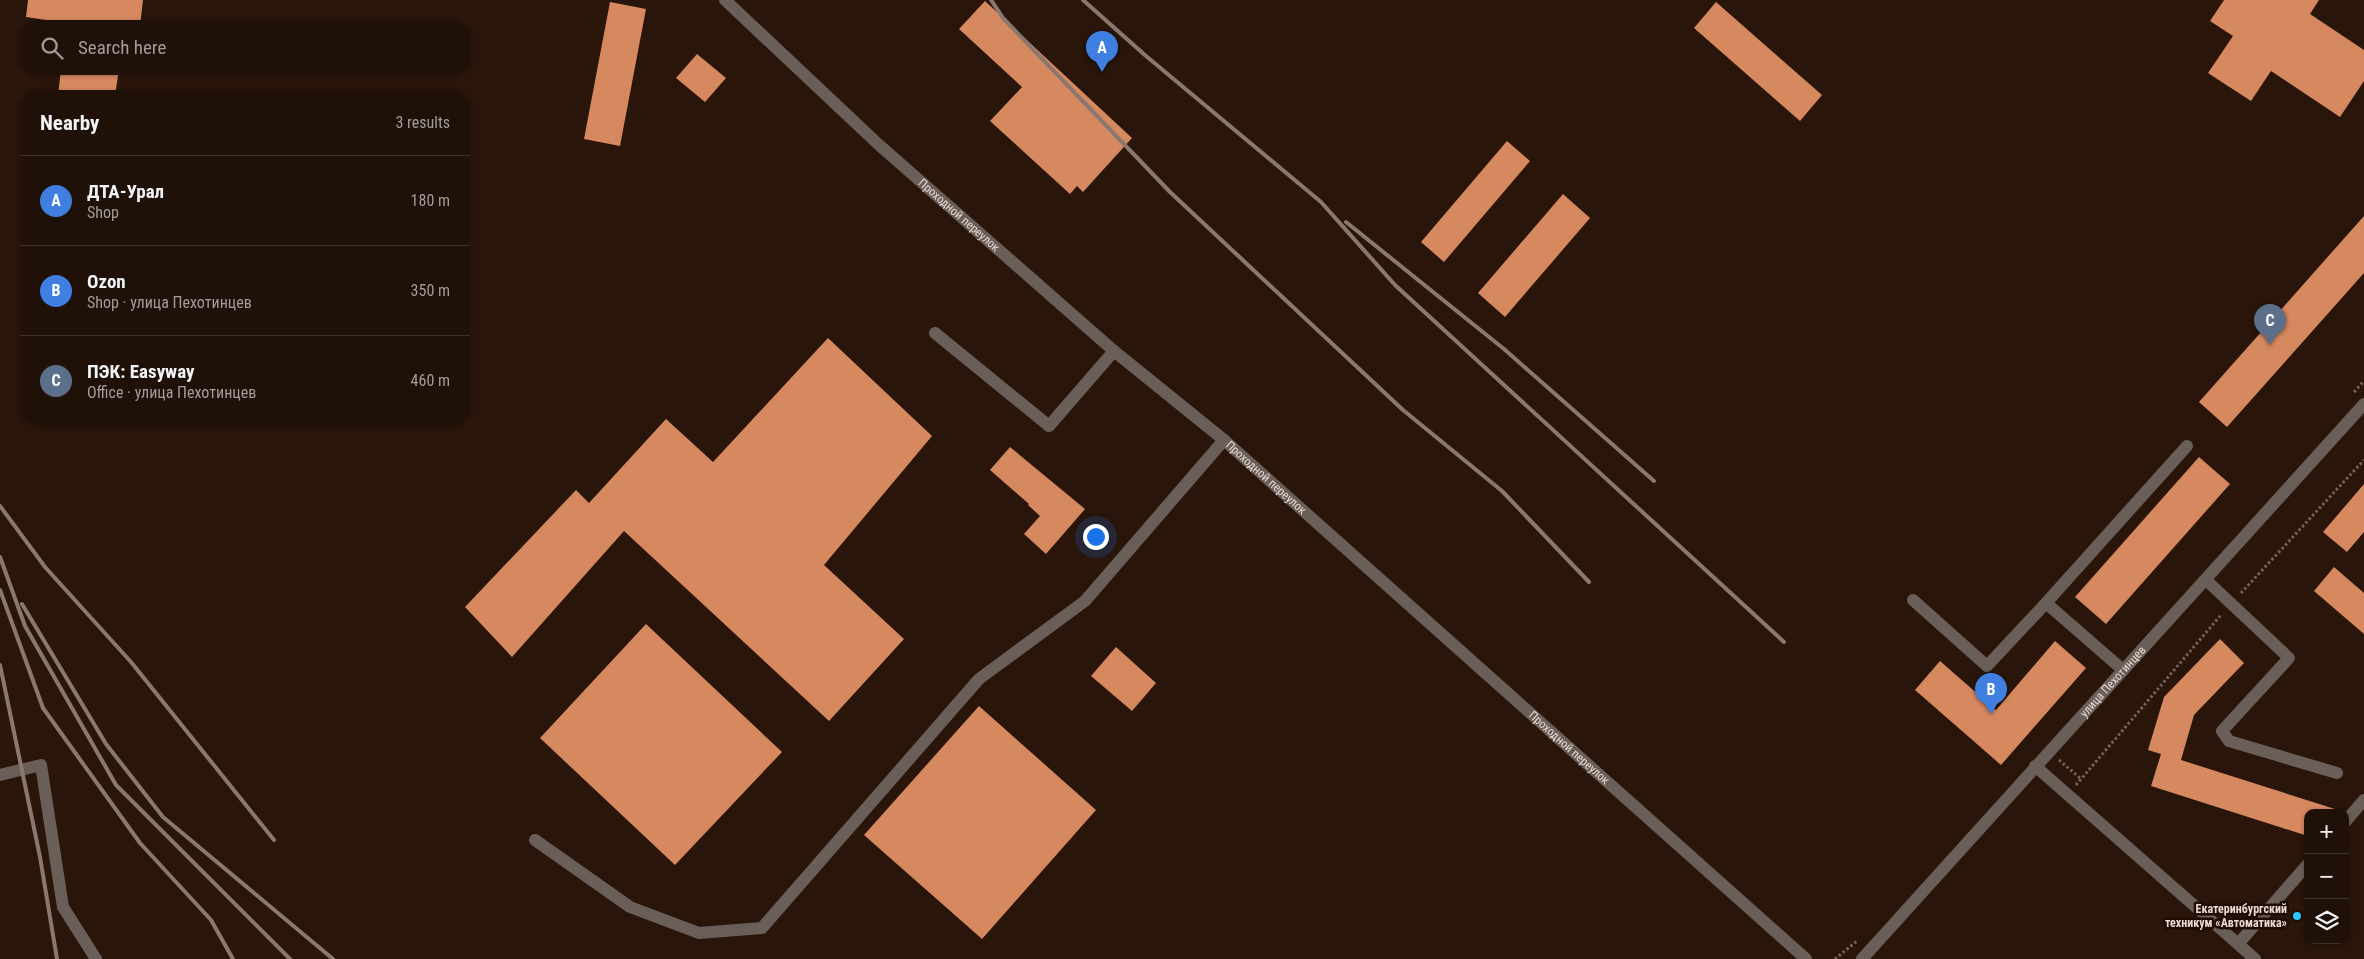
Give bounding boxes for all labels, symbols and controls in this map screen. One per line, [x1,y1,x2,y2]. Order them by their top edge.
search box [20,20,470,75]
pin: A [1086,31,1118,72]
icon: search [38,34,66,62]
text: Search here [78,36,166,59]
text: Nearby [40,111,99,135]
text: 3 results [395,113,450,132]
street label: Проходной переулок [916,176,1003,255]
text: ДТА-Урал [87,180,164,203]
text: A [51,191,61,210]
text: 180 m [411,191,450,210]
text: Shop [87,203,119,222]
text: Ozon [87,270,126,293]
text: B [52,281,60,300]
text: 350 m [411,281,450,300]
text: Shop · улица Пехотинцев [87,293,252,312]
pin: C [2254,304,2286,345]
text: ПЭК: Easyway [87,360,194,383]
text: C [51,371,61,390]
text: 460 m [411,371,450,390]
text: Office · улица Пехотинцев [87,383,256,402]
street label: Проходной переулок [1223,438,1310,517]
your location [1083,524,1109,550]
street label: улица Пехотинцев [2077,643,2149,720]
pin: B [1975,673,2007,714]
street label: Проходной переулок [1526,708,1613,788]
map controls [2304,809,2349,944]
button: + [2304,809,2349,854]
button: − [2304,854,2349,899]
button: layers [2304,899,2349,944]
place label: Екатеринбургский техникум «Автоматика» [2165,902,2287,930]
marker: Екатеринбургский техникум «Автоматика» [2291,910,2303,922]

